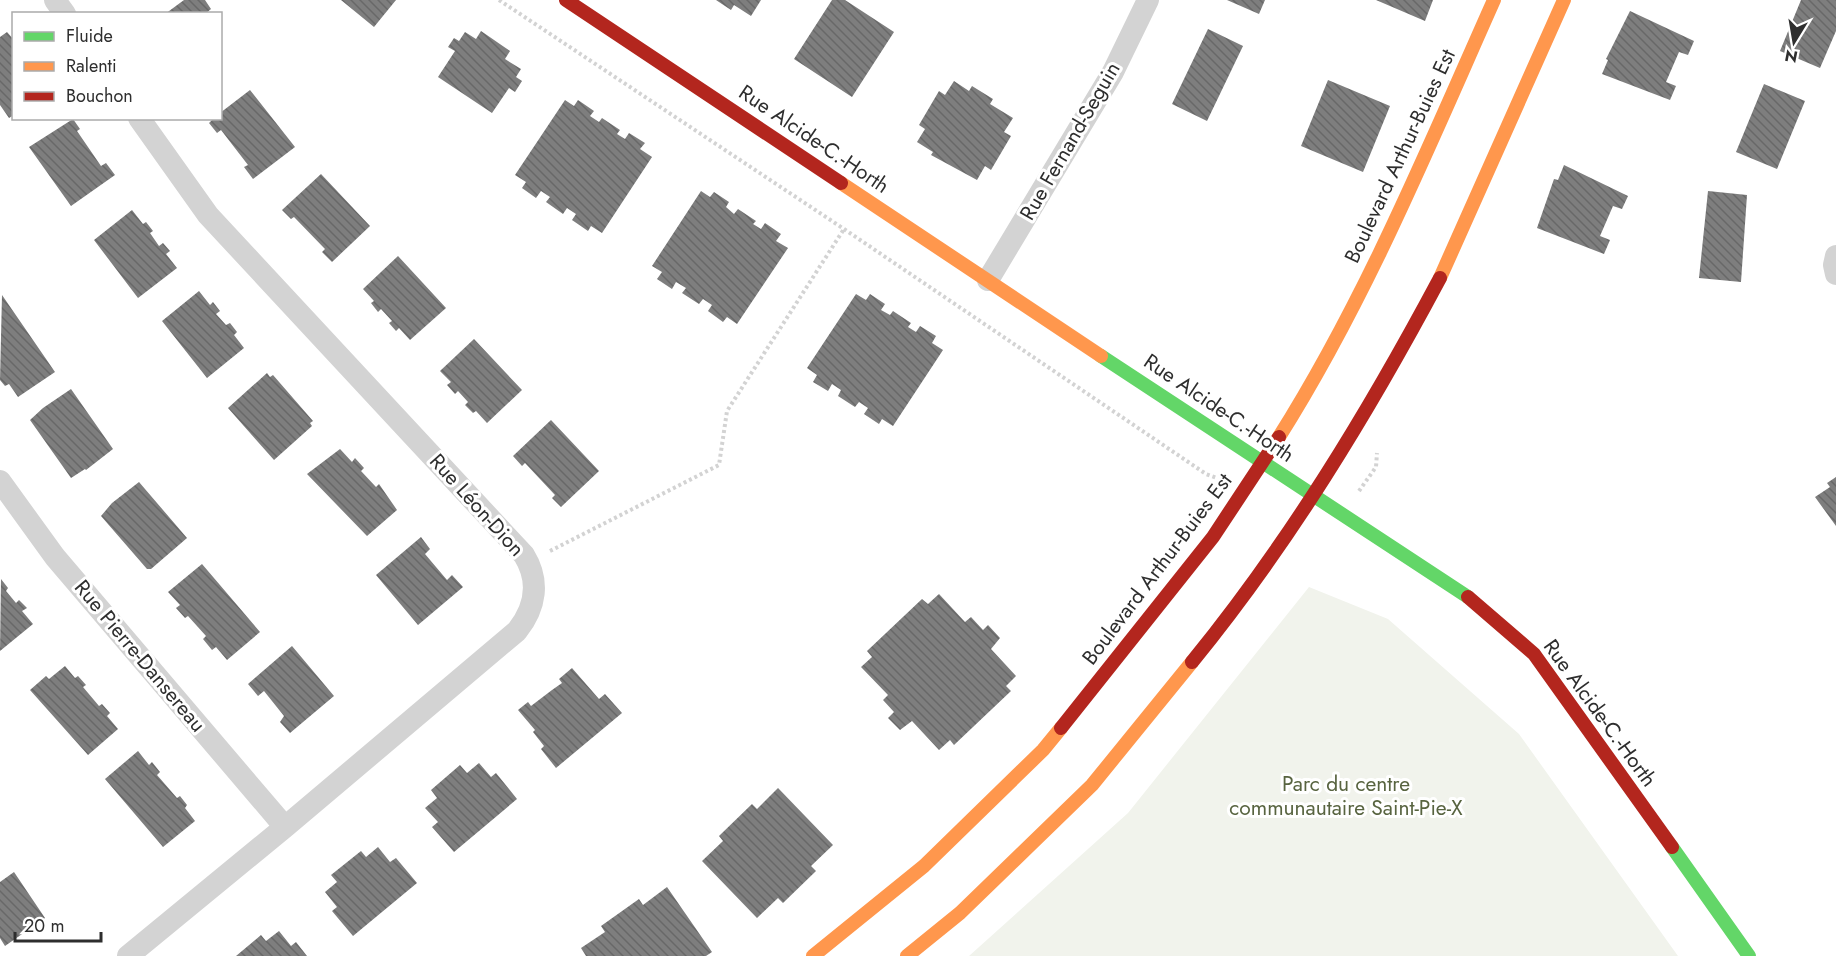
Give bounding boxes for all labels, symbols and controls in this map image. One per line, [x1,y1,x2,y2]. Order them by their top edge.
legend [12,12,222,120]
north arrow [1764,12,1824,72]
text: Fluide [66,23,113,49]
street label: Boulevard Arthur-Buies Est [1337,44,1463,268]
text: N [1783,44,1800,69]
text: Ralenti [66,53,117,79]
street label: Rue Fernand-Seguin [1012,56,1128,226]
street label: Rue Alcide-C.-Horth [733,77,895,201]
text: Bouchon [66,83,133,109]
street label: Rue Alcide-C.-Horth [1138,346,1300,470]
street label: Rue Léon-Dion [423,447,531,563]
street label: Boulevard Arthur-Buies Est [1075,467,1239,671]
street label: Rue Pierre-Dansereau [67,573,213,739]
street label: Rue Alcide-C.-Horth [1536,633,1664,793]
park label: Parc du centre communautaire Saint-Pie-X [1229,769,1463,823]
scale bar [15,905,100,943]
text: 20 m [24,913,64,939]

